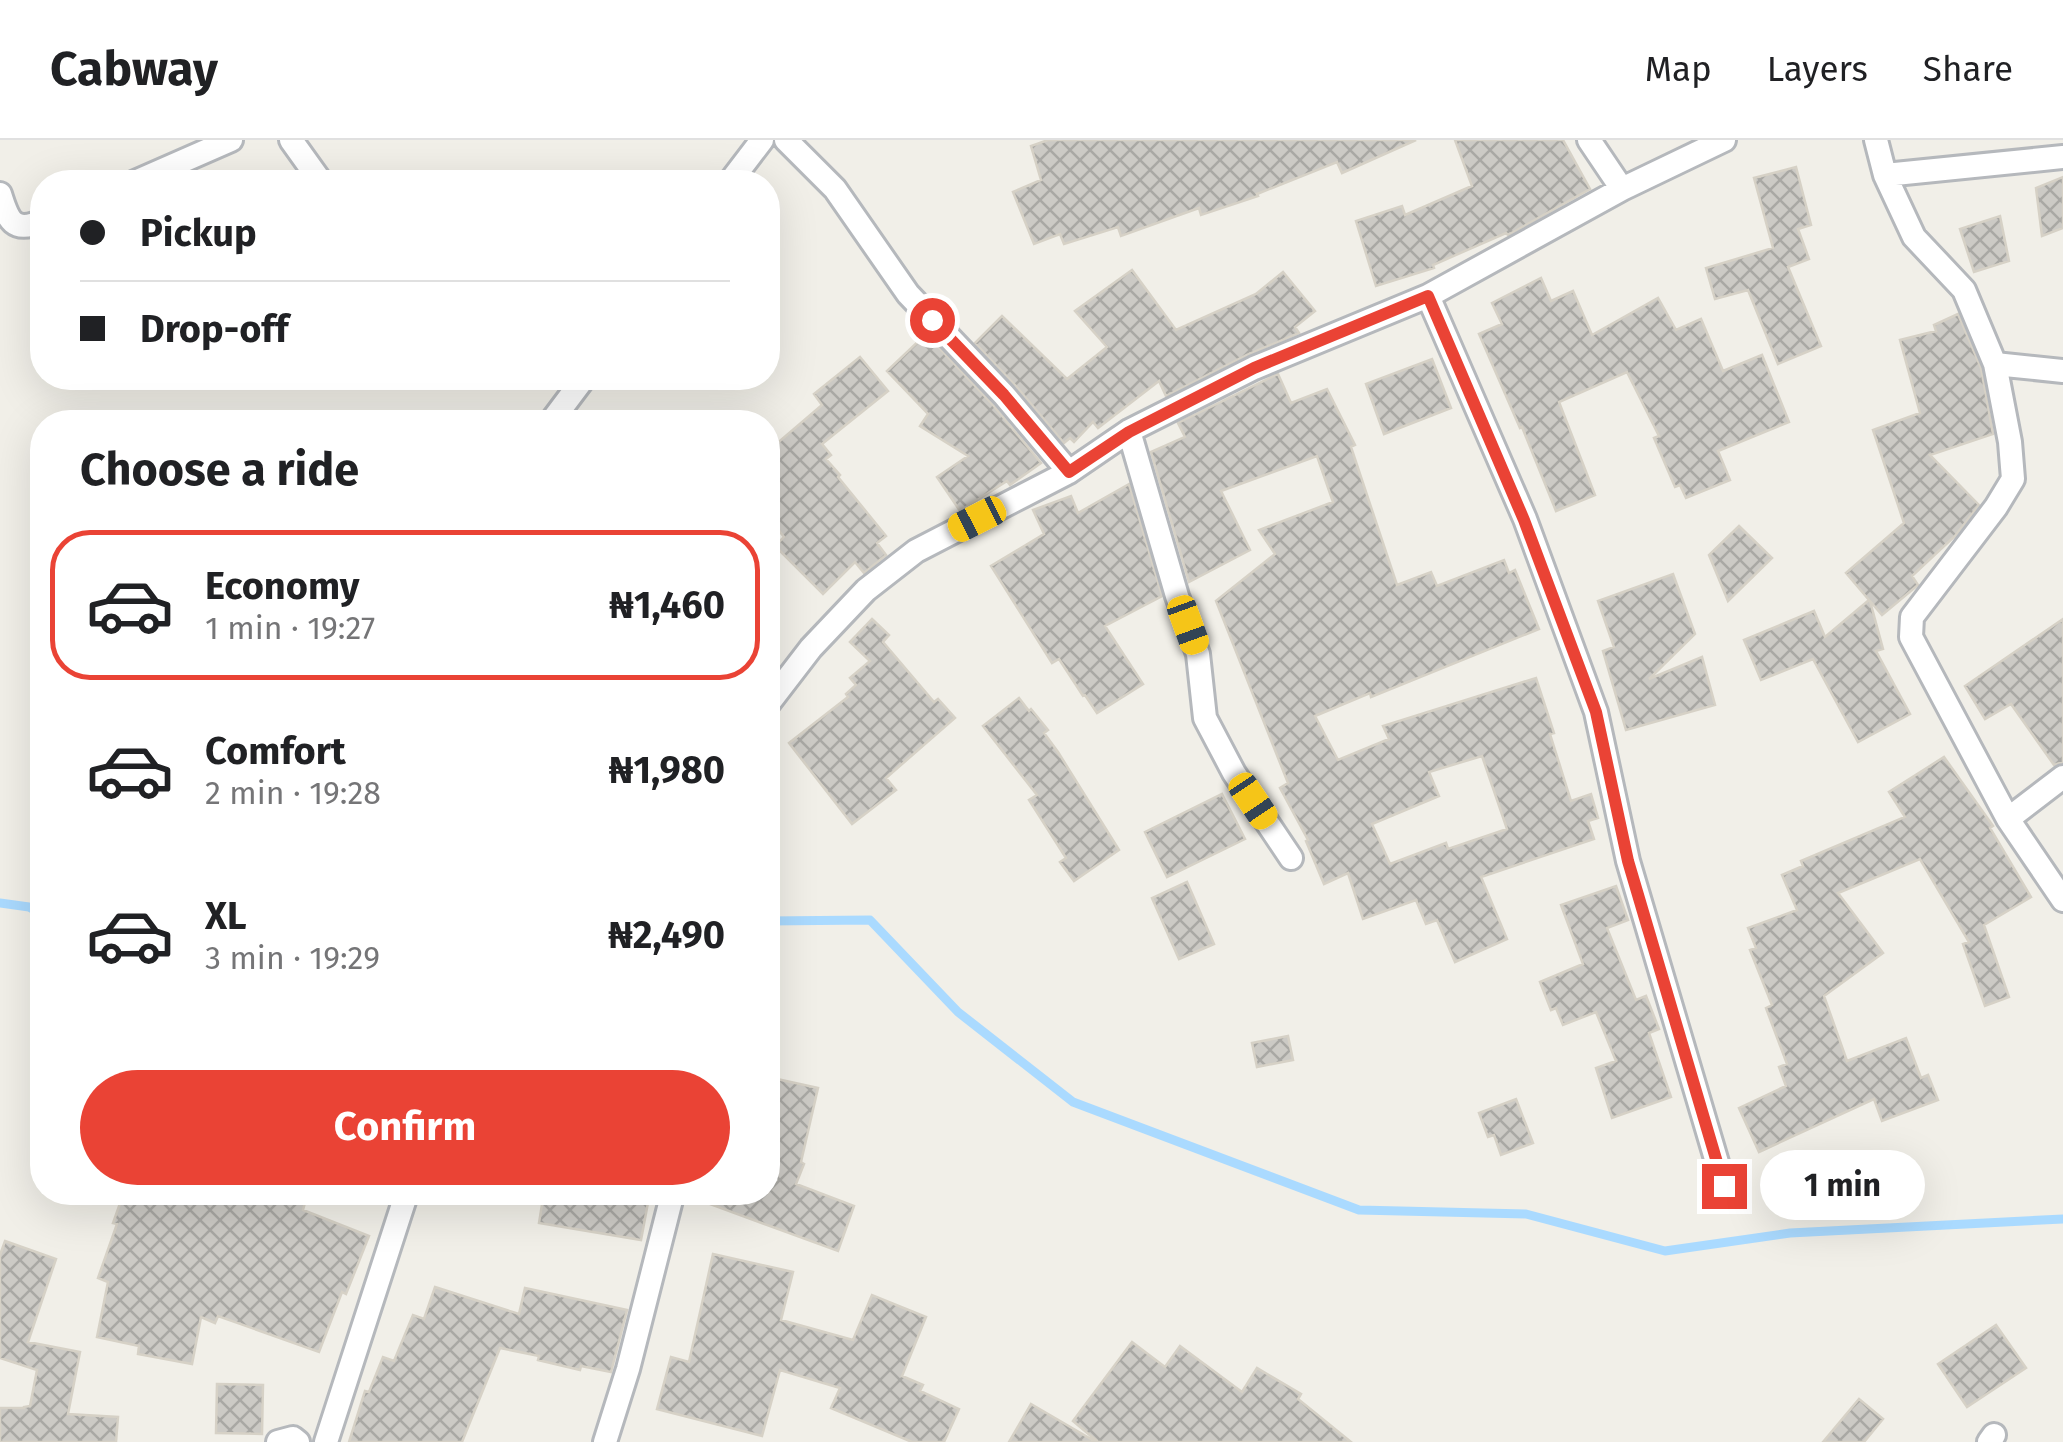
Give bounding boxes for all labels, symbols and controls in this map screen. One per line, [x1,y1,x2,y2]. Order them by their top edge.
text: Cabway [50,40,218,98]
text: Map [1645,48,1712,90]
text: Layers [1767,48,1868,90]
text: Share [1923,48,2013,90]
text: Pickup [140,210,257,256]
route start [910,298,955,343]
text: Drop-off [140,306,288,352]
text: Choose a ride [80,443,359,497]
car [943,492,1011,546]
icon: car [85,560,175,650]
text: Economy [205,563,360,609]
text: ₦1,460 [609,582,725,628]
car [1164,592,1212,658]
text: 1 min · 19:27 [205,609,375,647]
icon: car [85,725,175,815]
text: Comfort [205,728,346,774]
text: ₦1,980 [609,747,725,793]
car [1224,768,1282,834]
text: 2 min · 19:28 [205,774,381,812]
icon: car [85,890,175,980]
text: XL [205,893,247,939]
text: ₦2,490 [608,912,725,958]
text: 3 min · 19:29 [205,939,380,977]
button: Confirm [80,1070,730,1185]
callout: 1 min [1759,1151,1924,1221]
route end [1702,1164,1747,1209]
text: 1 min [1804,1166,1881,1204]

